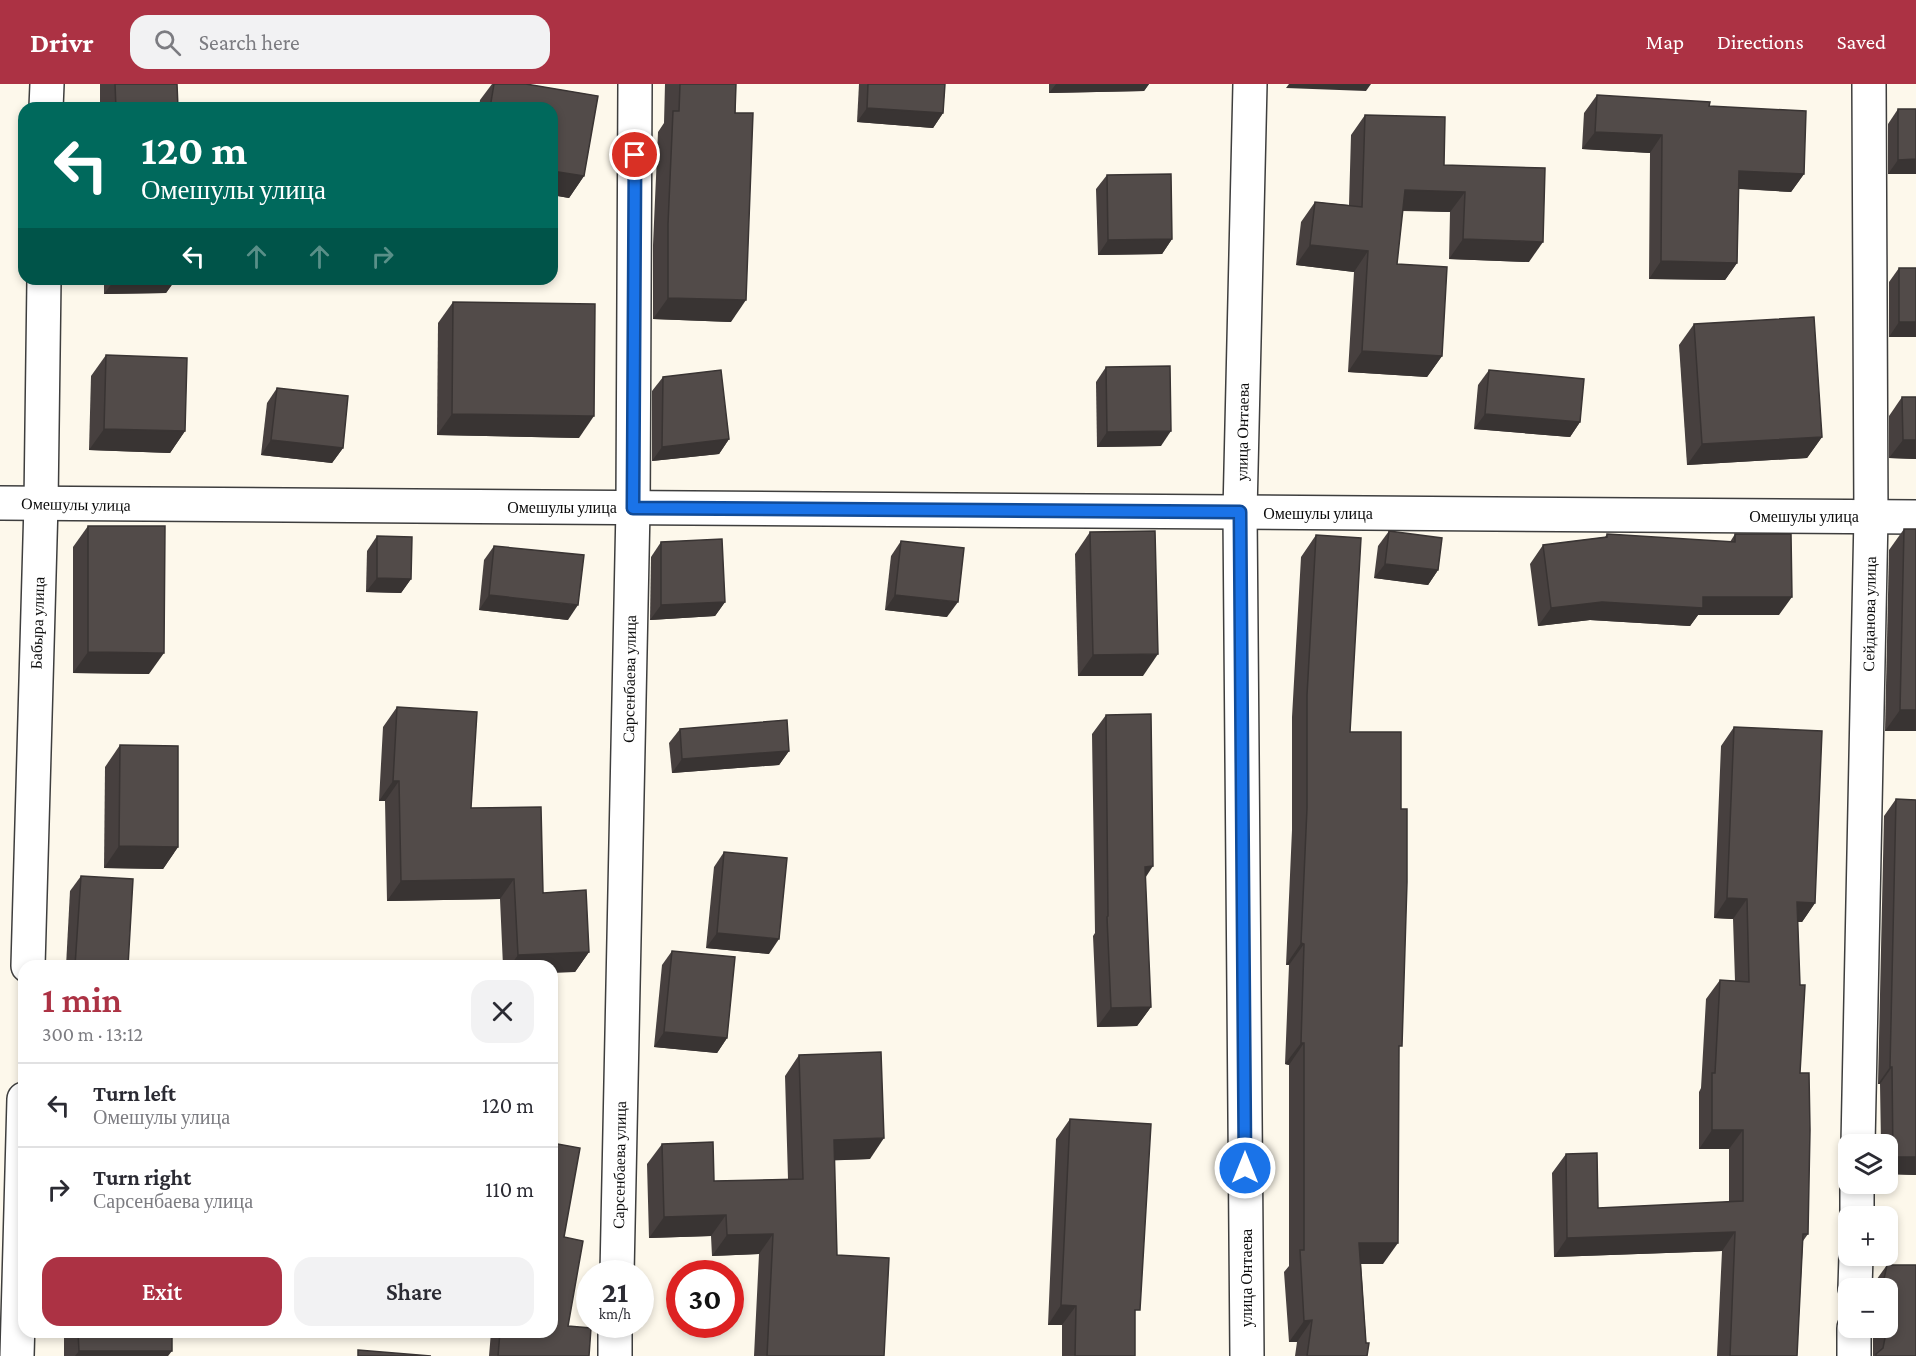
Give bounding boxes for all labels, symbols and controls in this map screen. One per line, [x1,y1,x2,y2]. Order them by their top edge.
search box [130,15,550,69]
icon: search [151,26,184,59]
text: Drivr [30,27,94,58]
text: Search here [199,30,300,55]
text: Map [1646,30,1684,54]
text: Directions [1717,30,1804,54]
text: Saved [1837,30,1886,54]
icon: left [42,126,120,204]
text: 120 m [141,126,247,173]
pin [609,129,660,180]
icon: arrive [618,138,651,171]
text: Омешулы улица [141,175,326,205]
icon: left [177,240,210,273]
icon: ahead [240,240,273,273]
icon: ahead [303,240,336,273]
icon: right [366,240,399,273]
street label: улица Онтаева [1233,383,1253,481]
street label: Омешулы улица [21,495,131,515]
street label: Омешулы улица [507,499,617,517]
street label: Омешулы улица [1263,505,1373,523]
street label: Омешулы улица [1749,508,1859,526]
street label: Сейданова улица [1860,556,1880,672]
street label: Бабыра улица [27,576,49,670]
street label: Сарсенбаева улица [620,615,640,743]
text: 1 min [42,980,122,1020]
button: close [471,980,534,1043]
text: 300 m · 13:12 [42,1023,143,1045]
text: Turn left [93,1081,176,1106]
icon: left [42,1089,75,1122]
text: 120 m [482,1093,534,1118]
street label: Сарсенбаева улица [610,1101,630,1229]
text: Омешулы улица [93,1106,230,1128]
map controls [1838,1134,1898,1338]
button: layers [1838,1134,1898,1194]
position arrow [1213,1136,1277,1200]
text: Turn right [93,1165,191,1190]
icon: right [42,1173,75,1206]
text: 110 m [485,1177,534,1202]
text: Сарсенбаева улица [93,1190,253,1212]
button: + [1838,1206,1898,1266]
street label: улица Онтаева [1238,1229,1256,1327]
button: Exit [42,1257,282,1326]
button: Share [294,1257,534,1326]
speed limit sign: 30 [666,1260,744,1338]
text: 21 [602,1275,628,1308]
button: − [1838,1278,1898,1338]
text: km/h [599,1306,631,1322]

